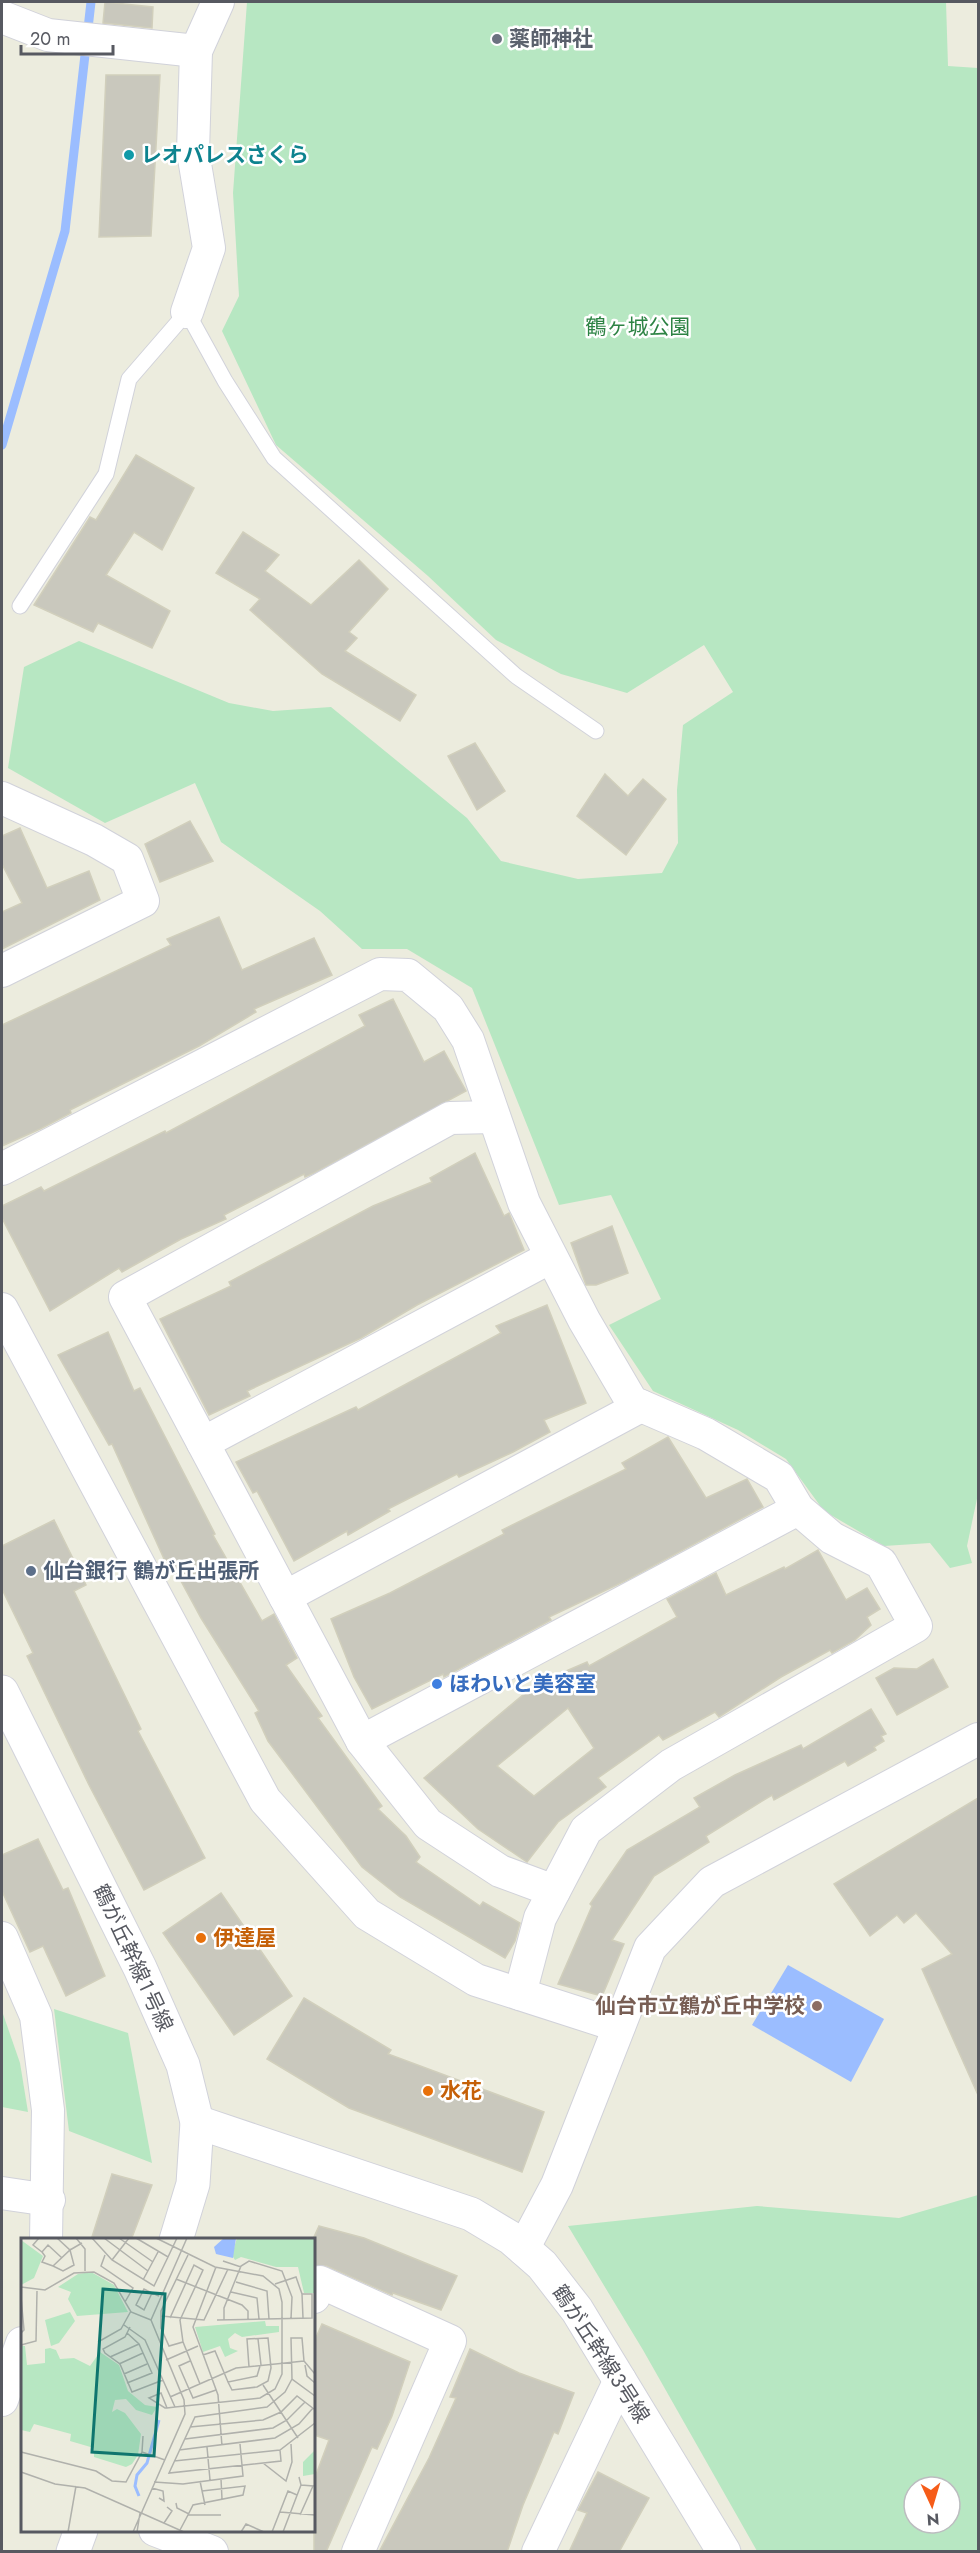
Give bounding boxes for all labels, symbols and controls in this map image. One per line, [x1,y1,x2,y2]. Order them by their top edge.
scale bar [21,18,112,56]
place label: 薬師神社 [509,24,593,54]
text: 20 m [30,26,70,52]
marker: 薬師神社 [490,32,504,46]
place label: レオパレスさくら [141,140,309,170]
marker: レオパレスさくら [122,148,136,162]
park label: 鶴ヶ城公園 [586,312,691,342]
place label: 仙台銀行 鶴が丘出張所 [43,1556,259,1586]
marker: 仙台銀行 鶴が丘出張所 [24,1564,38,1578]
place label: ほわいと美容室 [449,1669,596,1699]
marker: ほわいと美容室 [430,1677,444,1691]
street label: 鶴が丘幹線１号線 [86,1880,180,2036]
place label: 伊達屋 [213,1923,276,1953]
marker: 伊達屋 [194,1931,208,1945]
place label: 仙台市立鶴が丘中学校 [595,1991,805,2021]
marker: 仙台市立鶴が丘中学校 [810,1999,824,2013]
place label: 水花 [440,2076,482,2106]
marker: 水花 [421,2084,435,2098]
inset map [21,2238,315,2532]
street label: 鶴が丘幹線３号線 [545,2279,657,2429]
north arrow [902,2475,962,2535]
text: N [926,2508,940,2531]

